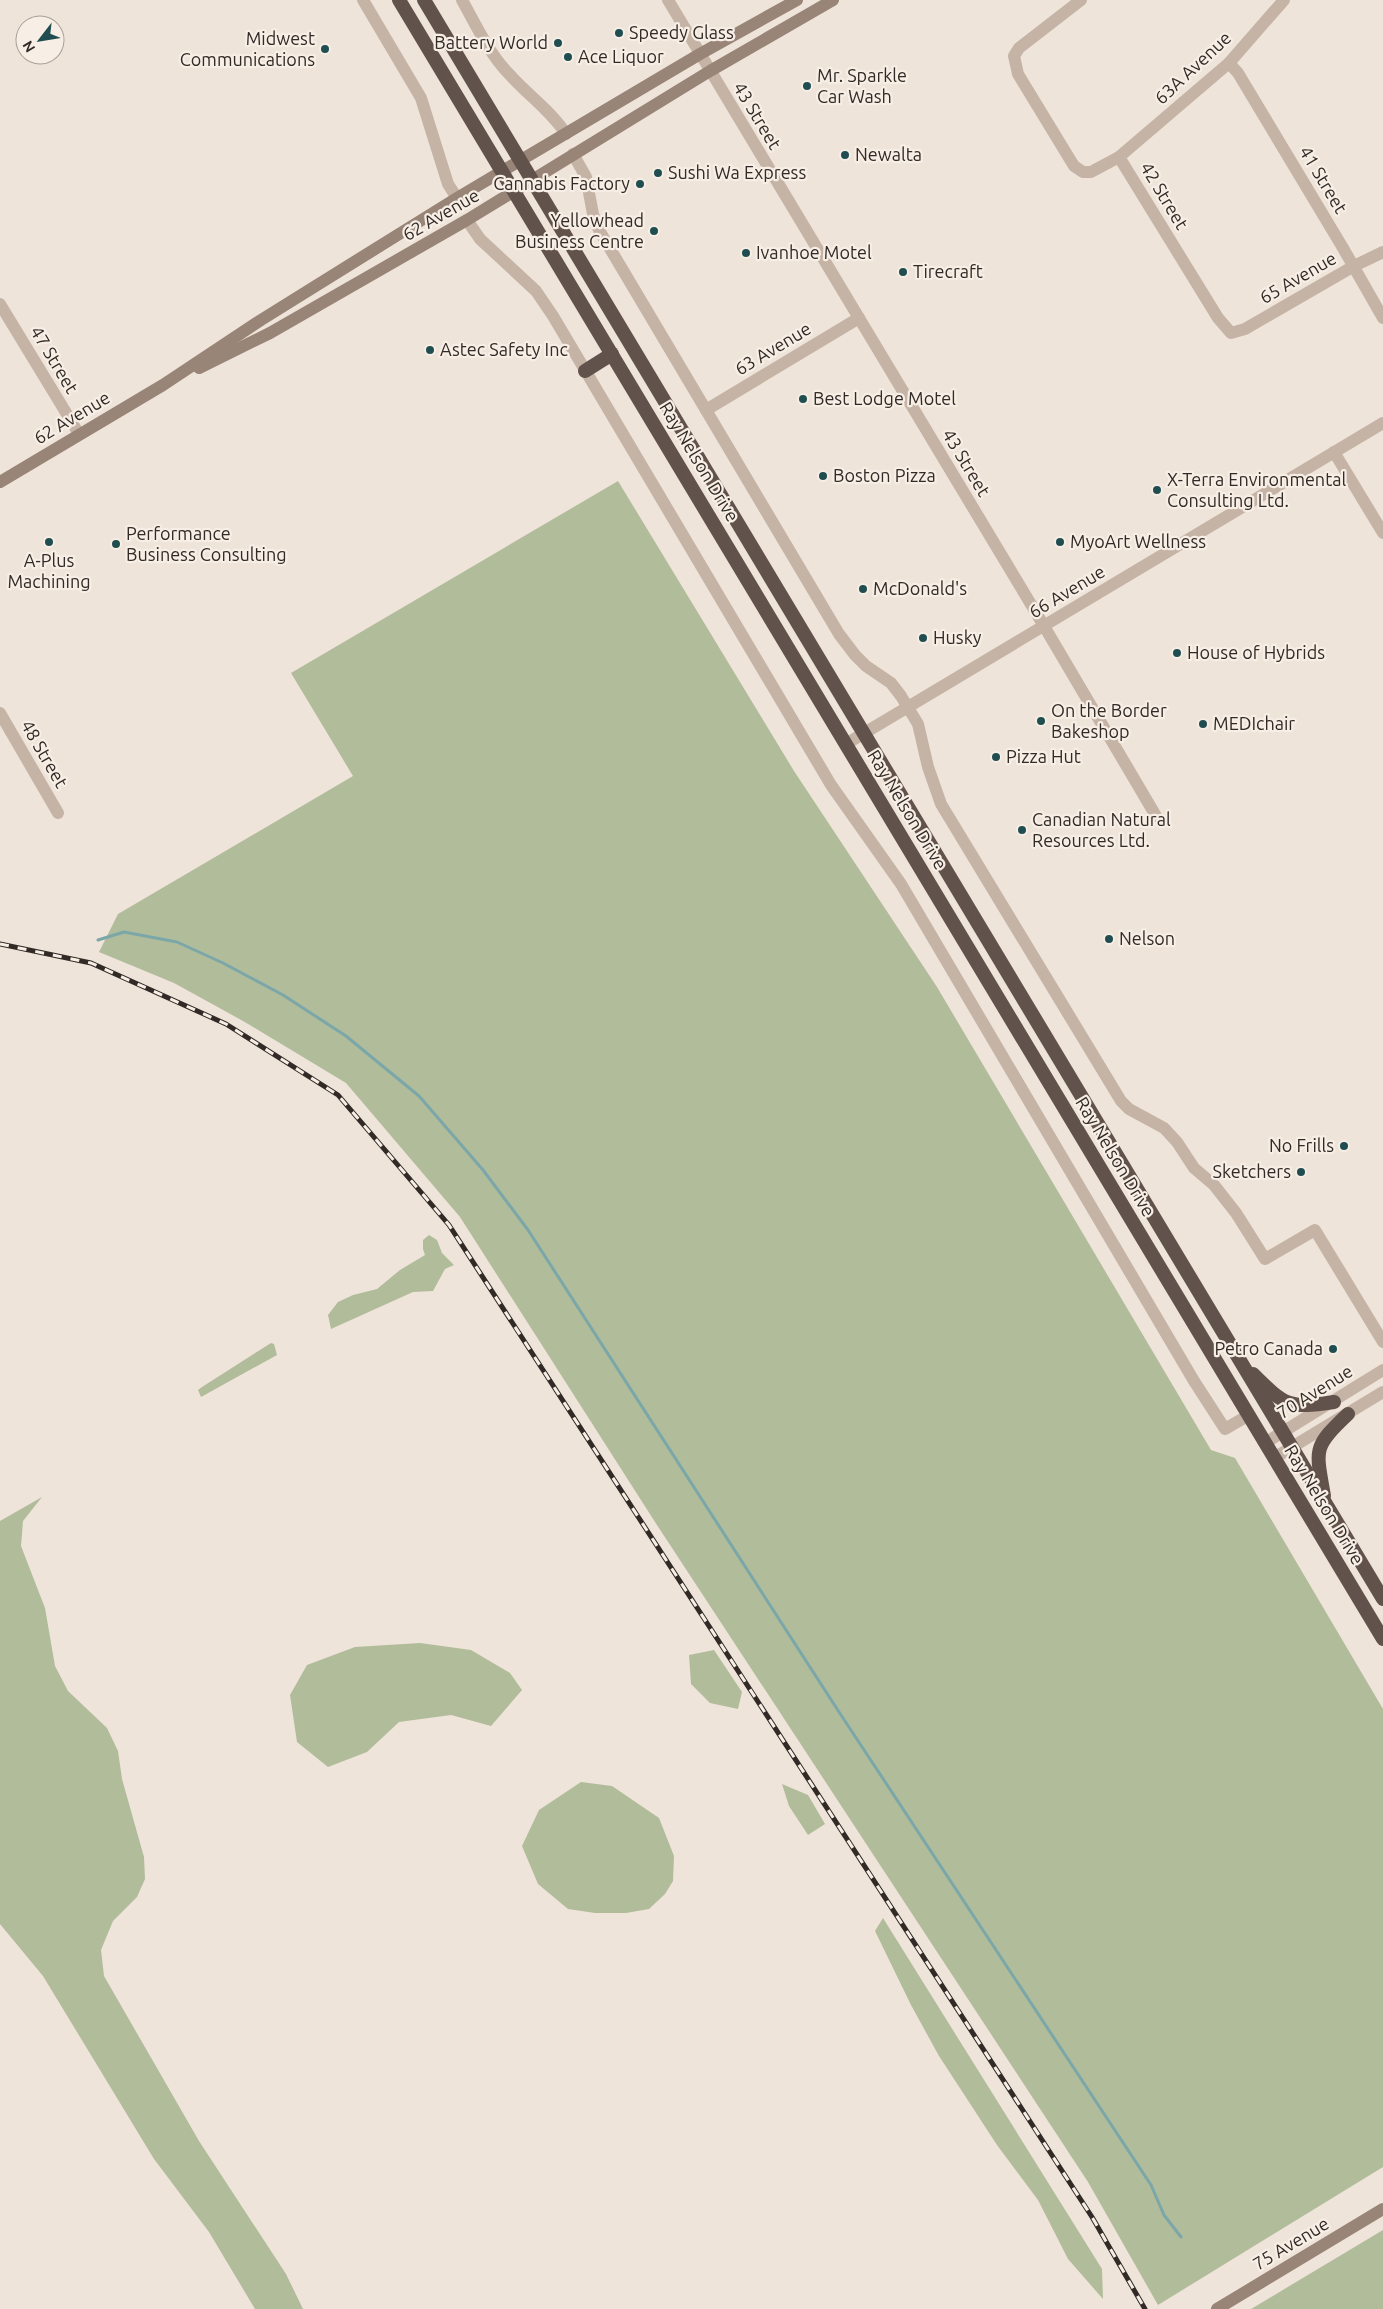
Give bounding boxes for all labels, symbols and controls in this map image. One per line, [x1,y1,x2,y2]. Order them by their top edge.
north arrow [15,15,65,65]
place label: Speedy Glass [629,22,734,42]
marker: Speedy Glass [613,27,625,39]
street label: 63A Avenue [1150,27,1235,108]
place label: Midwest Communications [180,28,315,69]
place label: Battery World [434,32,548,52]
marker: Battery World [552,37,564,49]
text: N [19,38,38,55]
marker: Midwest Communications [319,43,331,55]
place label: Ace Liquor [578,46,664,66]
marker: Ace Liquor [562,51,574,63]
place label: Mr. Sparkle Car Wash [817,65,907,106]
street label: 43 Street [730,78,786,153]
marker: Mr. Sparkle Car Wash [801,80,813,92]
street label: 41 Street [1296,142,1352,217]
place label: Newalta [855,144,922,164]
marker: Newalta [839,149,851,161]
street label: 42 Street [1137,158,1193,233]
place label: Sushi Wa Express [668,162,806,182]
marker: Sushi Wa Express [652,167,664,179]
place label: Cannabis Factory [493,173,630,193]
marker: Cannabis Factory [634,178,646,190]
street label: 62 Avenue [399,184,482,244]
place label: Yellowhead Business Centre [515,210,644,251]
marker: Yellowhead Business Centre [648,225,660,237]
place label: Ivanhoe Motel [756,242,872,262]
marker: Ivanhoe Motel [740,247,752,259]
street label: 65 Avenue [1256,247,1339,307]
place label: Tirecraft [913,261,983,281]
marker: Tirecraft [897,266,909,278]
street label: 63 Avenue [731,318,814,379]
street label: 47 Street [27,322,83,397]
place label: Astec Safety Inc [440,339,568,359]
marker: Astec Safety Inc [424,344,436,356]
street label: 62 Avenue [30,387,113,448]
place label: Best Lodge Motel [813,388,956,408]
marker: Best Lodge Motel [797,393,809,405]
street label: Ray Nelson Drive [656,398,743,525]
street label: 43 Street [939,425,995,500]
place label: Boston Pizza [833,465,936,485]
place label: X-Terra Environmental Consulting Ltd. [1167,469,1346,510]
marker: Boston Pizza [817,470,829,482]
marker: X-Terra Environmental Consulting Ltd. [1151,484,1163,496]
place label: Performance Business Consulting [126,523,287,564]
place label: MyoArt Wellness [1070,531,1206,551]
marker: A-Plus Machining [43,536,55,548]
marker: MyoArt Wellness [1054,536,1066,548]
marker: Performance Business Consulting [110,538,122,550]
place label: A-Plus Machining [7,550,91,591]
street label: 66 Avenue [1025,561,1108,622]
place label: McDonald's [873,578,967,598]
marker: McDonald's [857,583,869,595]
place label: Husky [933,627,982,647]
marker: Husky [917,632,929,644]
place label: House of Hybrids [1187,642,1325,662]
marker: House of Hybrids [1171,647,1183,659]
place label: On the Border Bakeshop [1051,700,1167,741]
place label: MEDIchair [1213,713,1295,733]
marker: On the Border Bakeshop [1035,715,1047,727]
street label: 48 Street [18,716,72,791]
marker: MEDIchair [1197,718,1209,730]
street label: Ray Nelson Drive [864,746,951,873]
place label: Pizza Hut [1006,746,1081,766]
marker: Pizza Hut [990,751,1002,763]
place label: Canadian Natural Resources Ltd. [1032,809,1171,850]
marker: Canadian Natural Resources Ltd. [1016,824,1028,836]
place label: Nelson [1119,928,1175,948]
marker: Nelson [1103,933,1115,945]
street label: Ray Nelson Drive [1072,1093,1159,1220]
place label: No Frills [1269,1135,1334,1155]
marker: No Frills [1338,1140,1350,1152]
place label: Sketchers [1213,1161,1291,1181]
marker: Sketchers [1295,1166,1307,1178]
place label: Petro Canada [1215,1338,1323,1358]
marker: Petro Canada [1327,1343,1339,1355]
street label: 70 Avenue [1273,1360,1356,1422]
street label: Ray Nelson Drive [1281,1441,1368,1568]
street label: 75 Avenue [1249,2213,1332,2274]

